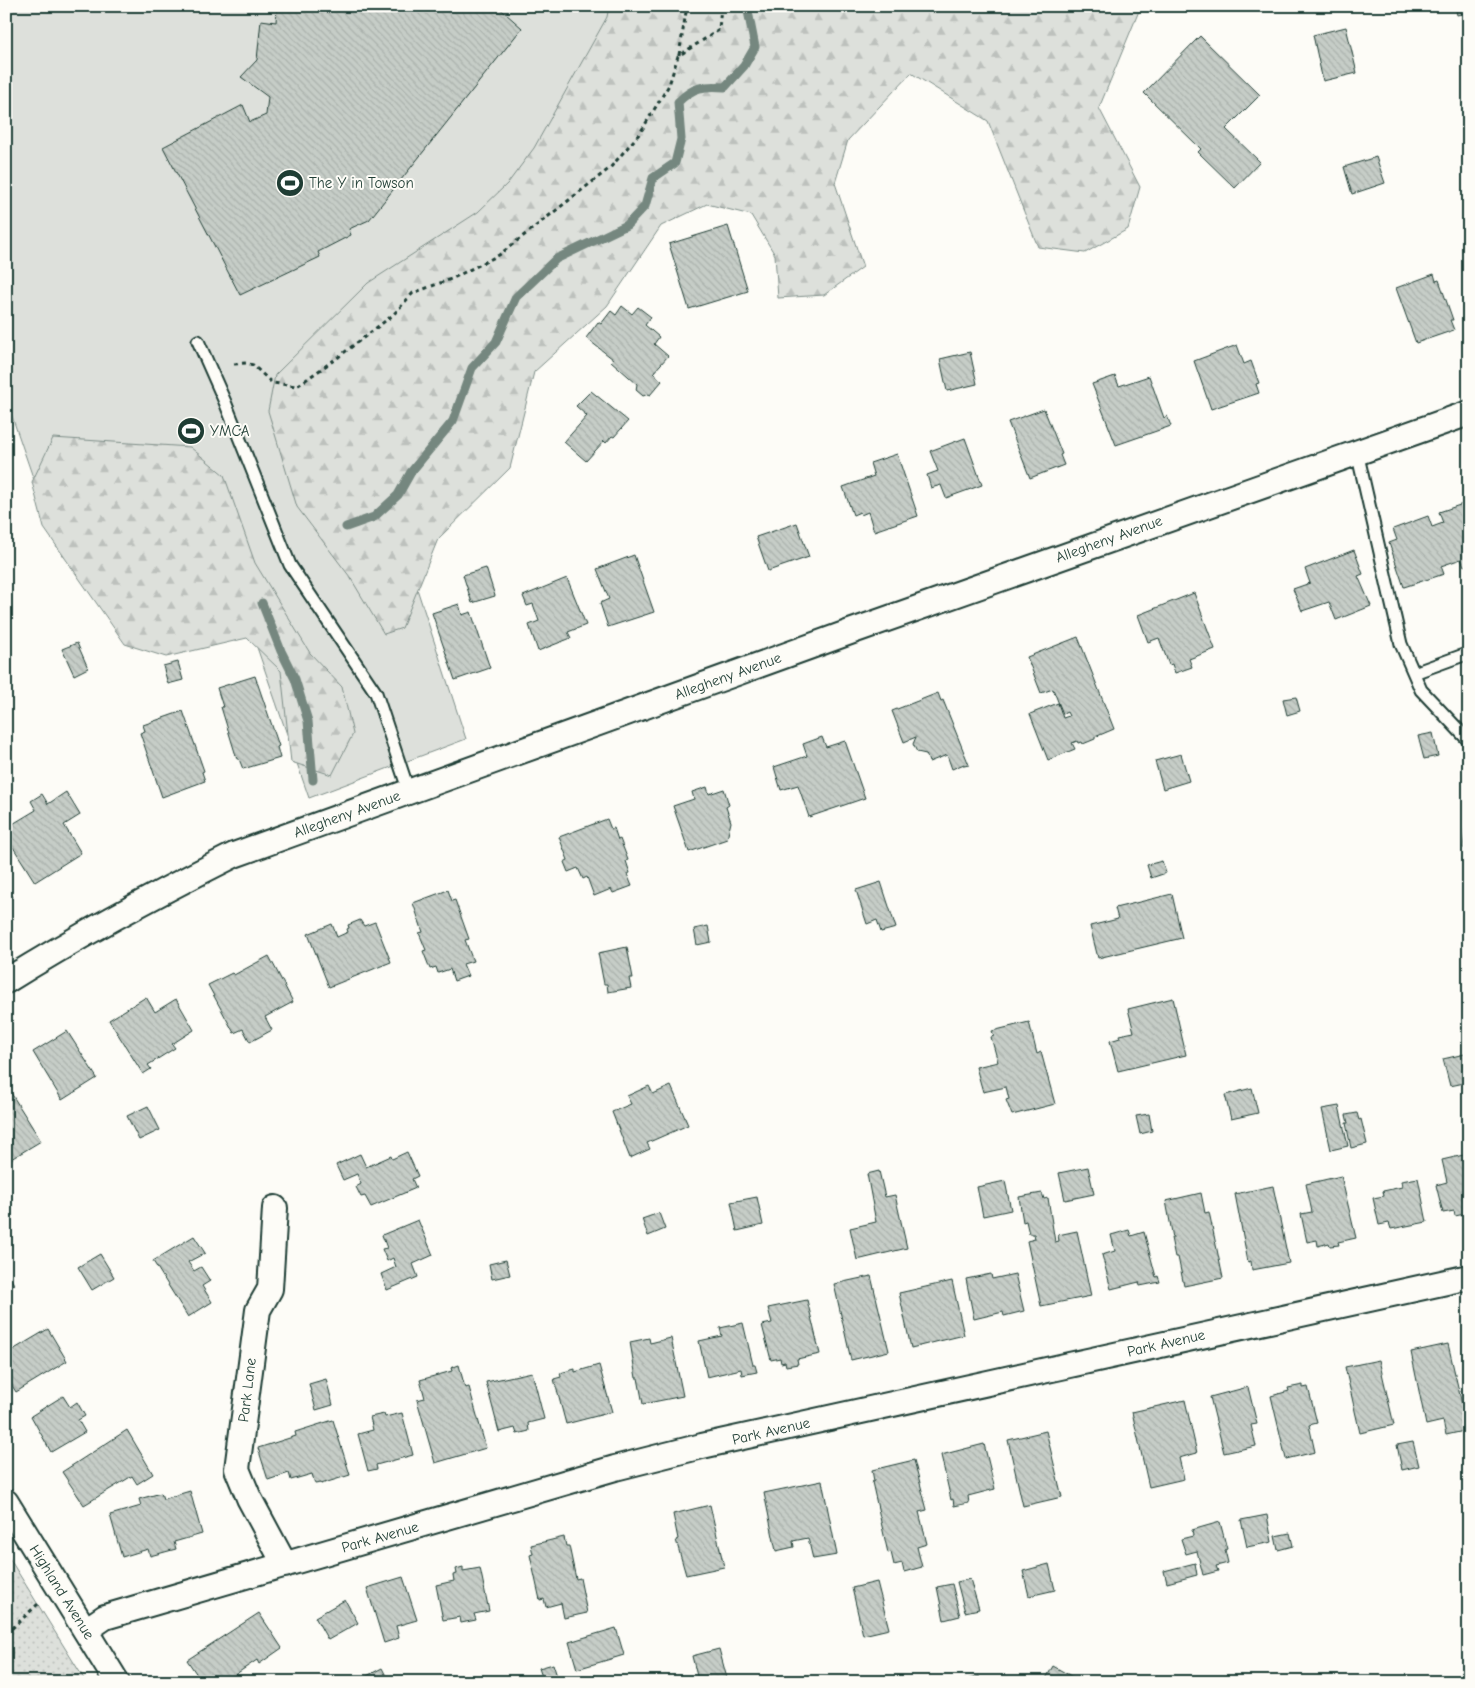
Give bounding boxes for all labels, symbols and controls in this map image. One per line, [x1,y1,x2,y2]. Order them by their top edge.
sports icon: The Y in Towson [275,168,305,198]
place label: The Y in Towson [309,174,414,192]
sports icon: YMCA [176,416,206,446]
place label: YMCA [210,422,250,440]
street label: Allegheny Avenue [1053,511,1165,567]
street label: Allegheny Avenue [672,648,784,704]
street label: Allegheny Avenue [291,786,403,842]
street label: Park Avenue [1125,1325,1207,1361]
street label: Park Lane [234,1356,260,1423]
street label: Park Avenue [730,1413,812,1449]
street label: Park Avenue [339,1517,421,1557]
street label: Highland Avenue [26,1541,99,1643]

